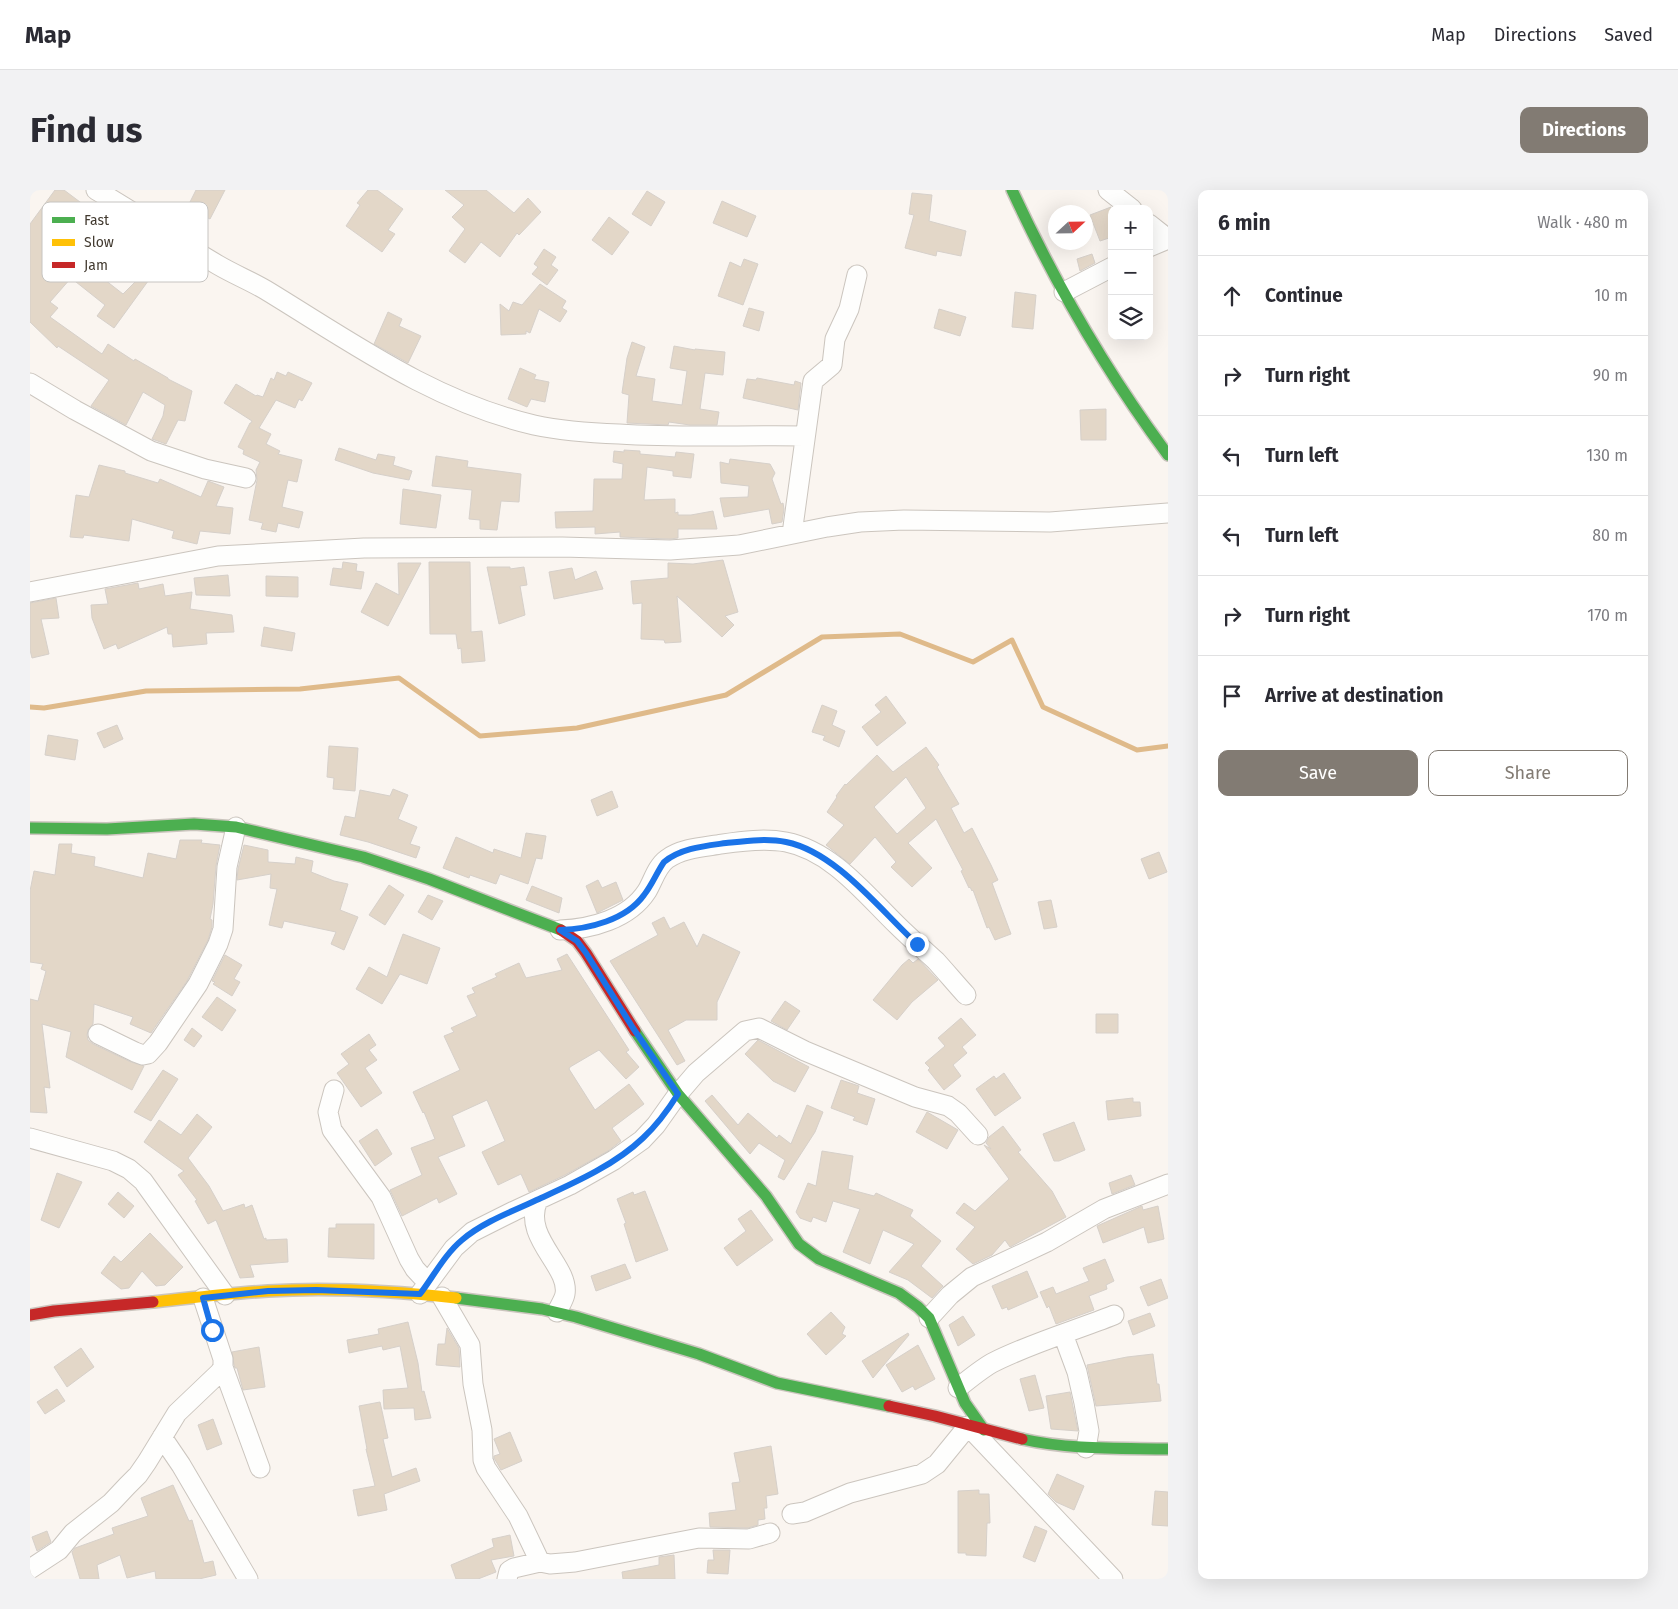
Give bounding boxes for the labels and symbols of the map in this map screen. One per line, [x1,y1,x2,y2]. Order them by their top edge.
legend [42,202,208,282]
north arrow [1048,205,1093,250]
text: Fast [84,212,110,229]
text: Slow [84,234,114,251]
text: Jam [84,257,108,274]
route end [906,933,929,956]
route start [201,1319,224,1342]

